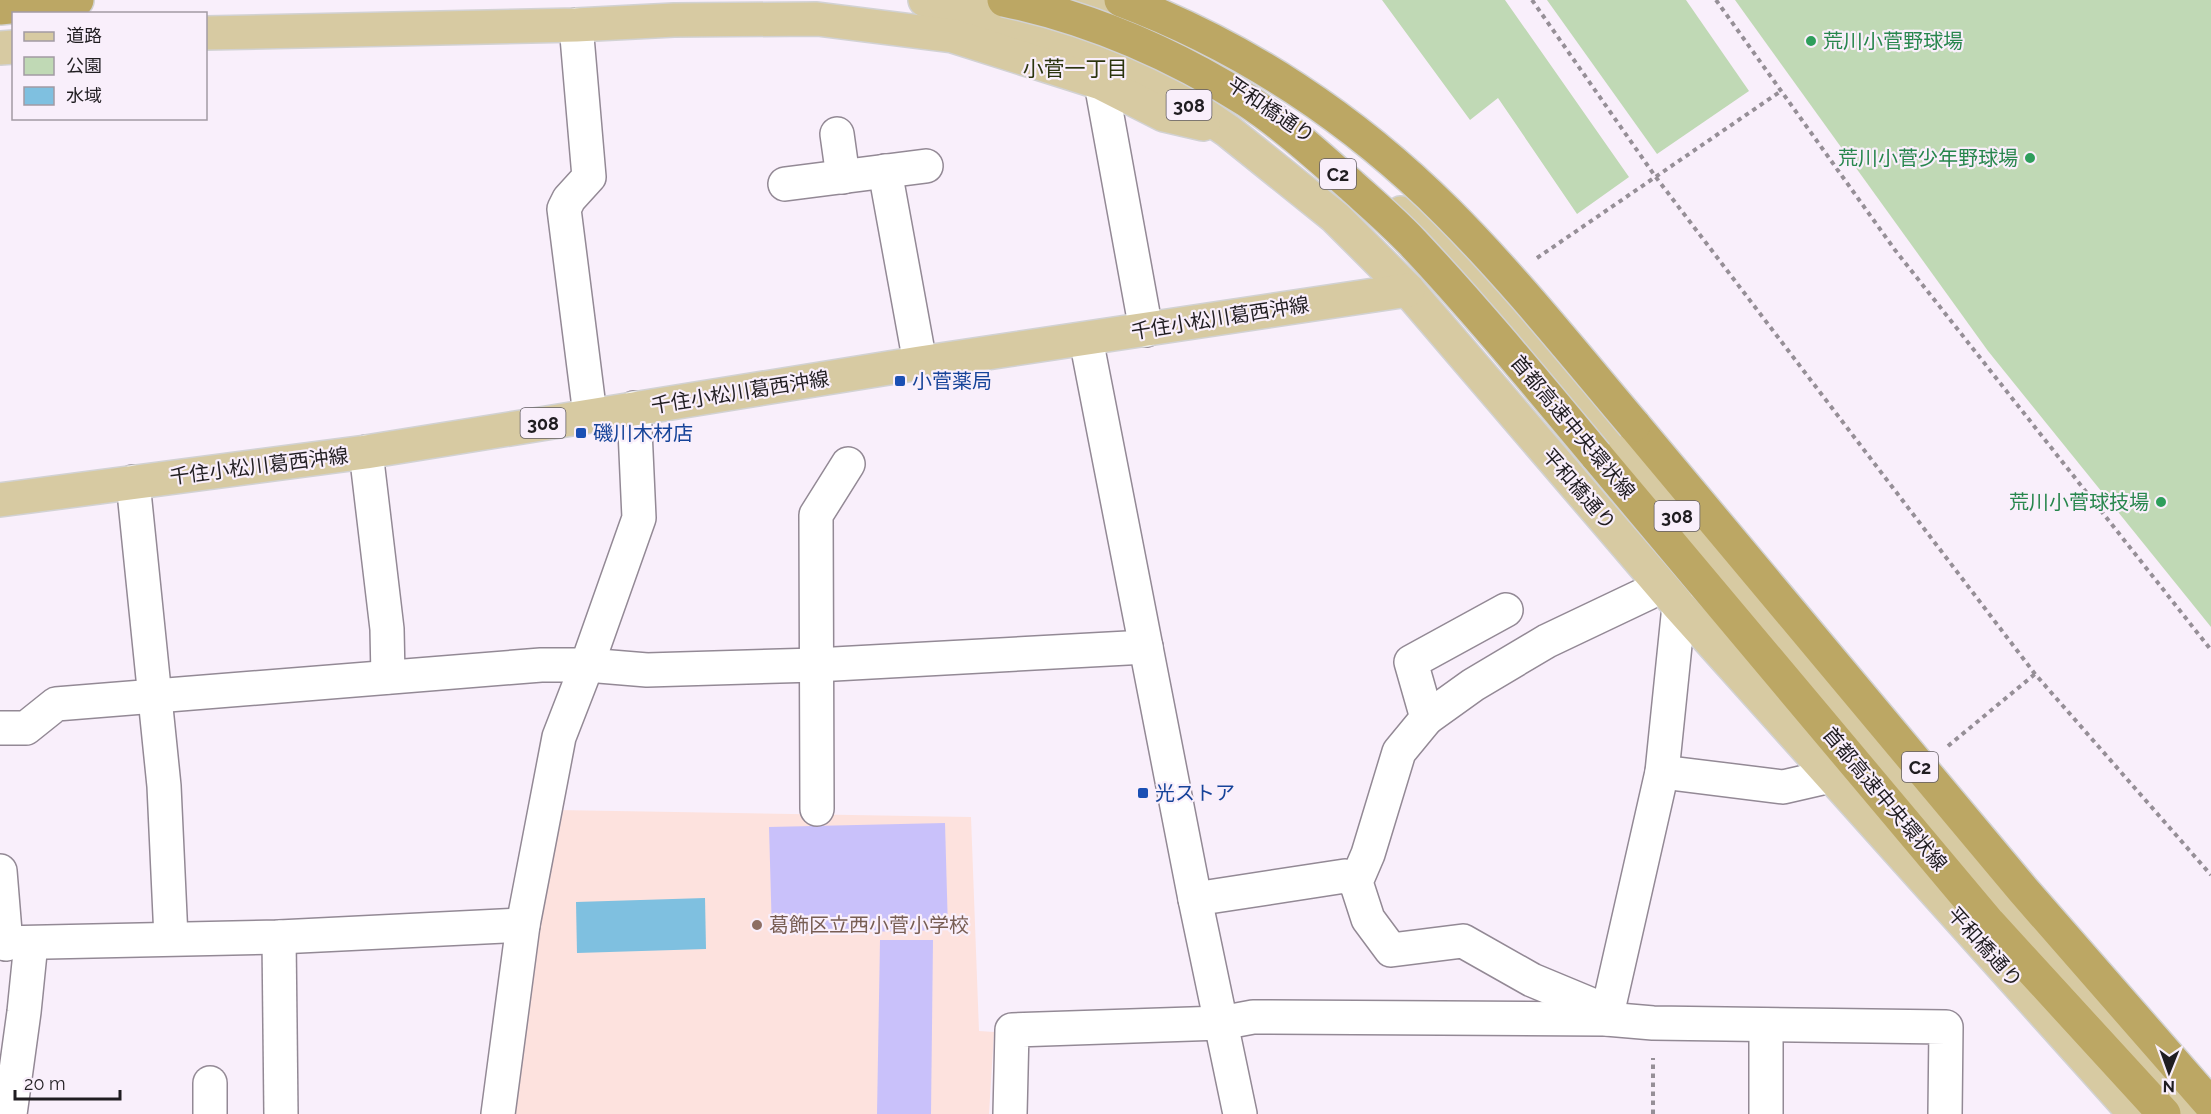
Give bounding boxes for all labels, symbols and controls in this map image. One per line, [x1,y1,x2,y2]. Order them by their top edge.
legend [12,12,207,120]
text: 道路 [66,25,102,46]
place label: 荒川小菅野球場 [1823,29,1963,53]
marker: 荒川小菅野球場 [1804,34,1818,48]
text: 公園 [66,55,102,76]
district label: 小菅一丁目 [1023,56,1128,81]
street label: 平和橋通り [1223,72,1319,148]
text: 水域 [66,85,102,106]
road number: 308 [1166,90,1212,120]
place label: 荒川小菅少年野球場 [1838,146,2018,170]
marker: 荒川小菅少年野球場 [2023,151,2037,165]
road number: C2 [1320,159,1356,189]
street label: 千住小松川葛西沖線 [1129,292,1311,344]
street label: 首都高速中央環状線 [1506,350,1640,504]
street label: 千住小松川葛西沖線 [649,366,831,418]
place label: 小菅薬局 [912,369,992,393]
marker: 小菅薬局 [893,374,907,388]
road number: 308 [520,408,566,438]
place label: 磯川木材店 [593,421,693,445]
marker: 磯川木材店 [574,426,588,440]
street label: 千住小松川葛西沖線 [168,443,350,489]
street label: 平和橋通り [1537,443,1621,535]
place label: 荒川小菅球技場 [2009,490,2149,514]
marker: 荒川小菅球技場 [2154,495,2168,509]
road number: 308 [1654,501,1700,531]
street label: 首都高速中央環状線 [1818,722,1952,876]
road number: C2 [1902,752,1938,782]
place label: 光ストア [1155,781,1235,805]
marker: 光ストア [1136,786,1150,800]
street label: 平和橋通り [1943,902,2027,992]
place label: 葛飾区立西小菅小学校 [769,913,969,937]
marker: 葛飾区立西小菅小学校 [750,918,764,932]
north arrow [2139,1042,2199,1102]
scale bar [15,1063,120,1101]
text: 20 m [24,1073,66,1094]
text: N [2162,1077,2175,1096]

